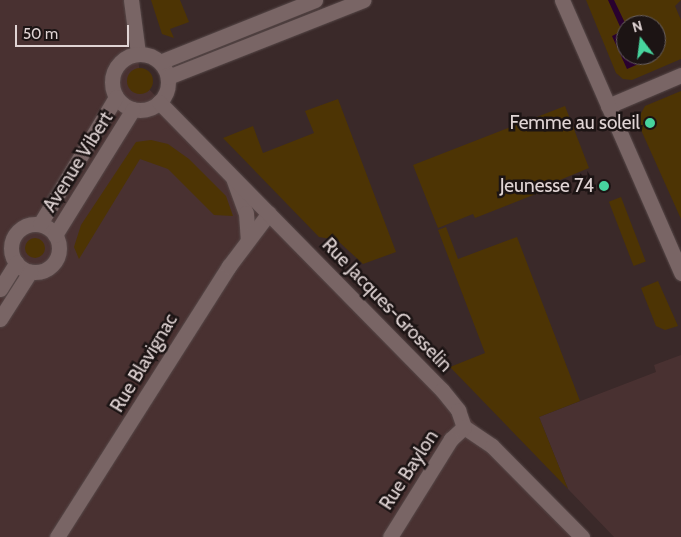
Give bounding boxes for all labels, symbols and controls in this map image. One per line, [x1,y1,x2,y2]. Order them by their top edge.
scale bar [18,15,131,47]
north arrow [616,15,666,65]
text: N [630,17,644,36]
text: 50 m [23,25,58,43]
street label: Avenue Vibert [38,108,118,216]
place label: Femme au soleil [510,112,640,134]
marker: Femme au soleil [644,117,656,129]
place label: Jeunesse 74 [500,175,594,197]
marker: Jeunesse 74 [598,180,610,192]
street label: Rue Jacques-Grosselin [317,233,457,377]
street label: Rue Blavignac [106,310,182,416]
street label: Rue Baylon [375,426,443,514]

